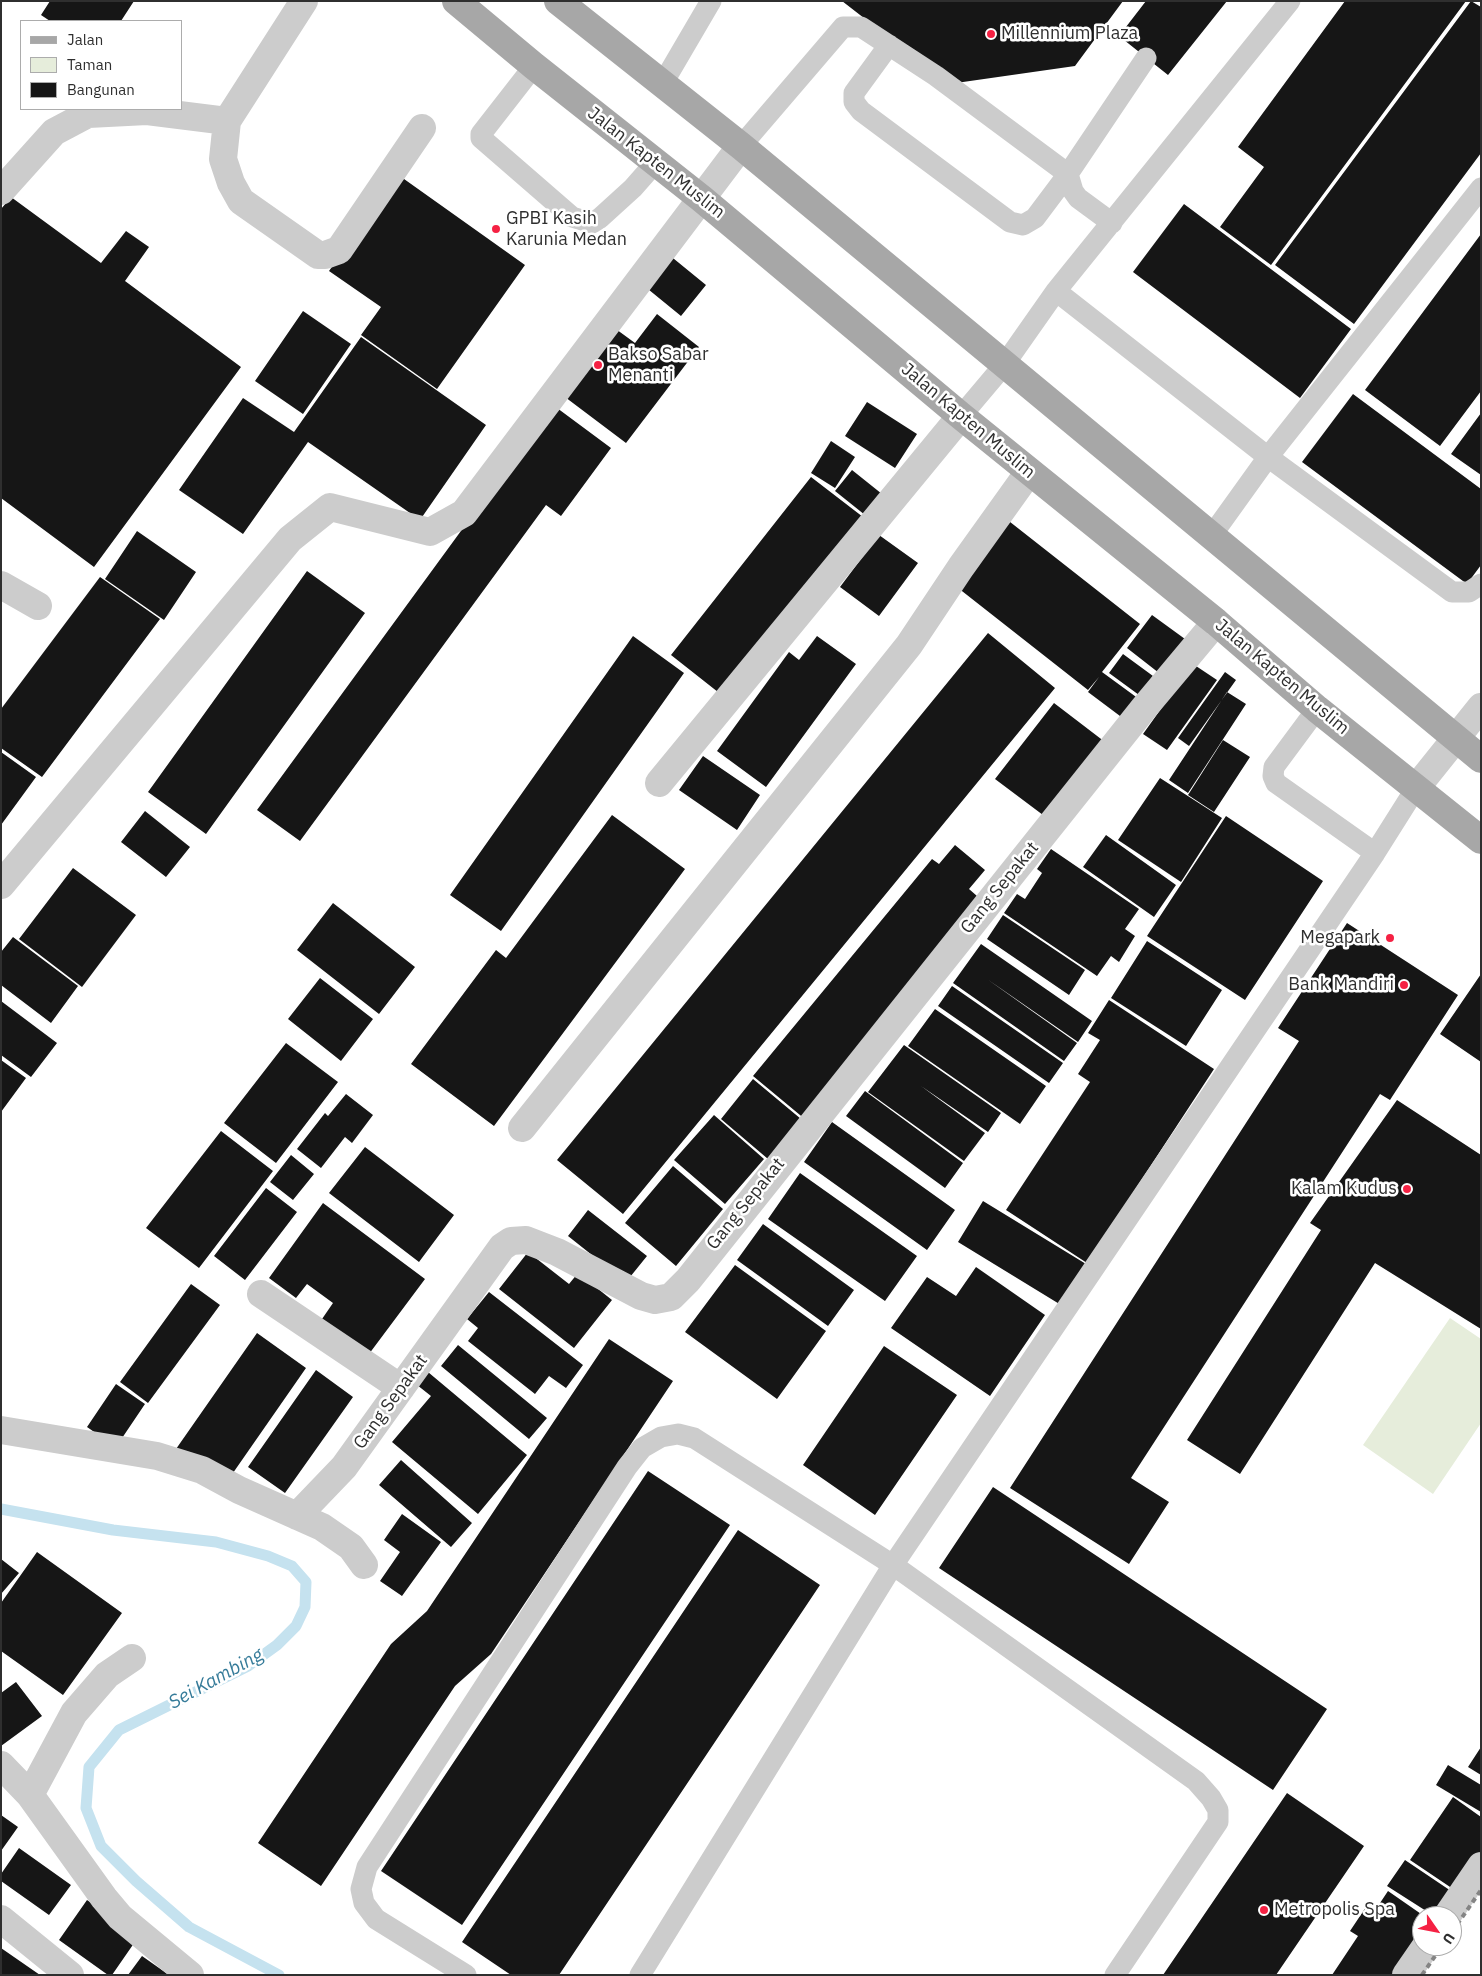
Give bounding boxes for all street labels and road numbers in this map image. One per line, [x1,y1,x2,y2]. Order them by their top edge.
street label: Jalan Kapten Muslim [583,103,729,223]
street label: Jalan Kapten Muslim [897,359,1039,483]
street label: Jalan Kapten Muslim [1211,615,1353,739]
street label: Gang Sepakat [956,838,1044,938]
street label: Gang Sepakat [702,1154,790,1254]
street label: Gang Sepakat [349,1350,433,1454]

